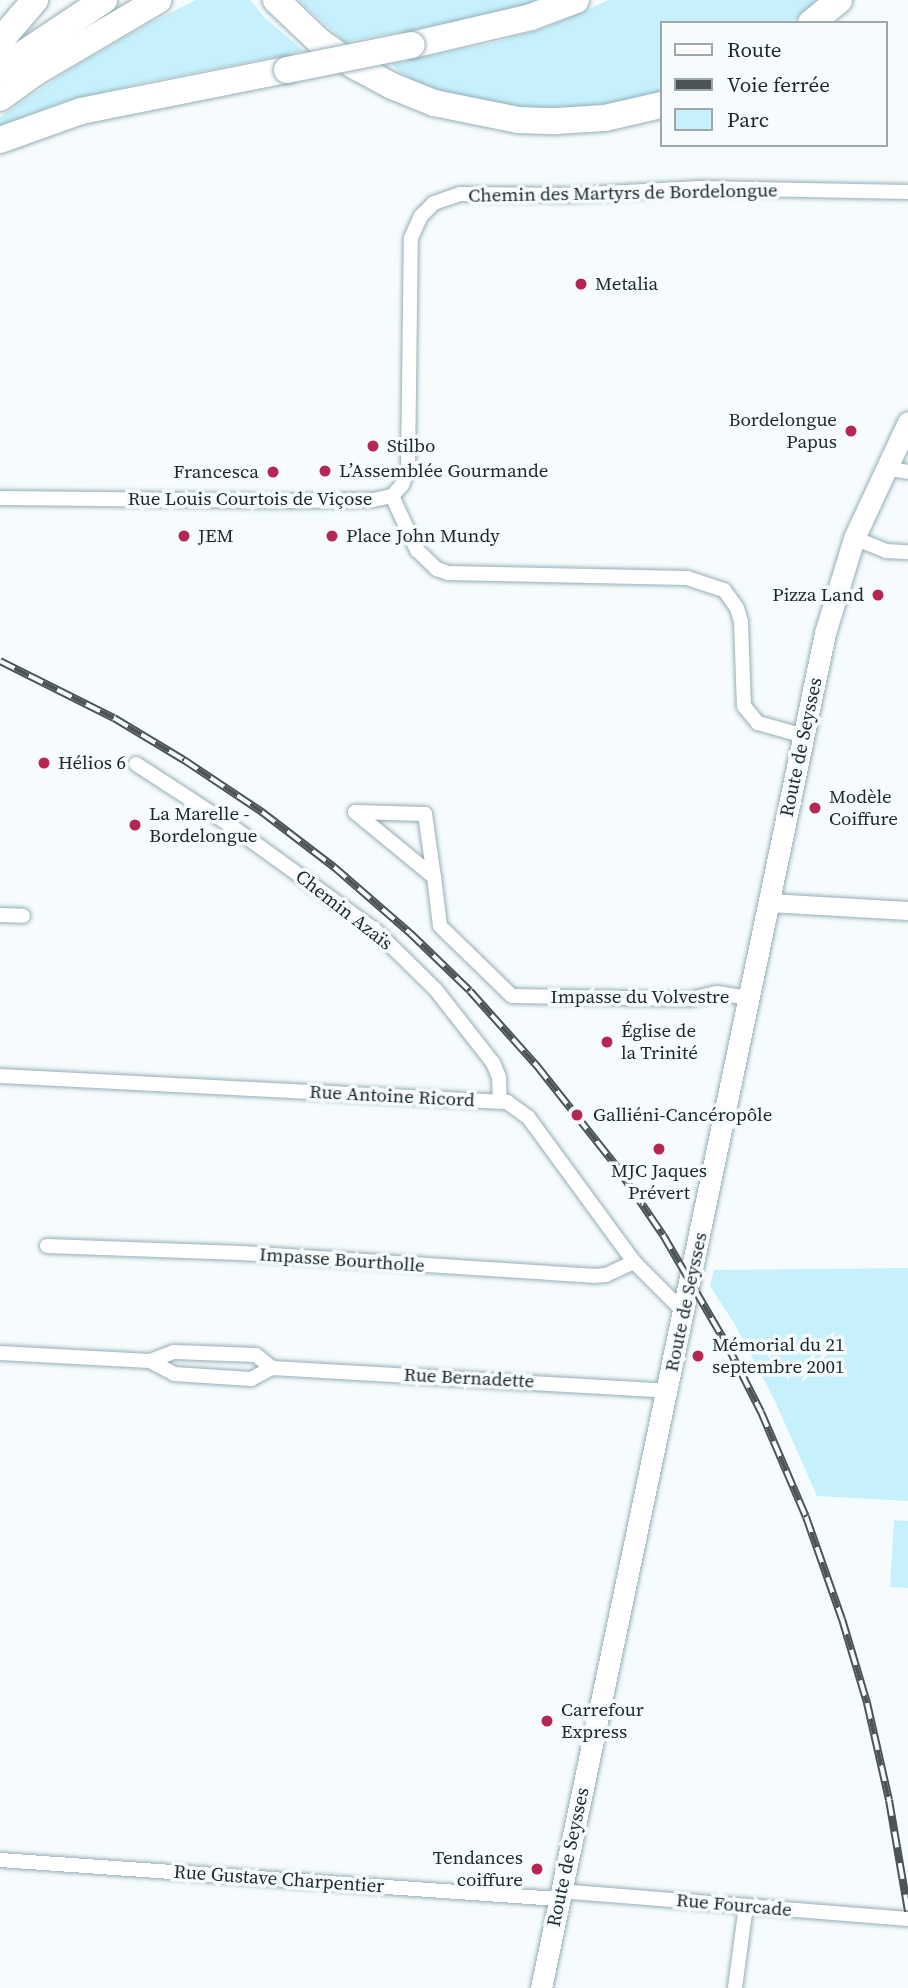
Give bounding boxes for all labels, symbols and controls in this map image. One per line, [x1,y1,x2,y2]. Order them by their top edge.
legend [660,21,887,147]
text: Route [727,35,782,64]
text: Voie ferrée [727,70,830,99]
text: Parc [727,105,769,134]
street label: Chemin des Martyrs de Bordelongue [468,179,778,207]
place label: Metalia [595,273,658,295]
marker: Metalia [573,276,589,292]
place label: Bordelongue Papus [728,409,837,453]
marker: Bordelongue Papus [843,423,859,439]
place label: Stilbo [387,435,435,457]
marker: Stilbo [365,438,381,454]
place label: L’Assemblée Gourmande [339,460,548,482]
place label: Francesca [173,461,259,483]
marker: L’Assemblée Gourmande [317,463,333,479]
marker: Francesca [265,464,281,480]
street label: Rue Louis Courtois de Viçose [127,488,373,510]
place label: JEM [198,525,234,547]
place label: Place John Mundy [346,525,500,547]
marker: JEM [176,528,192,544]
marker: Place John Mundy [324,528,340,544]
place label: Pizza Land [772,584,864,606]
marker: Pizza Land [870,587,886,603]
street label: Route de Seysses [775,675,827,819]
place label: Hélios 6 [58,752,126,774]
marker: Hélios 6 [36,755,52,771]
place label: Modèle Coiffure [829,786,898,830]
marker: Modèle Coiffure [807,800,823,816]
place label: La Marelle - Bordelongue [149,803,258,847]
marker: La Marelle - Bordelongue [127,817,143,833]
street label: Chemin Azaïs [291,865,397,955]
street label: Impasse du Volvestre [550,986,730,1008]
place label: Église de la Trinité [621,1020,698,1064]
marker: Église de la Trinité [599,1034,615,1050]
street label: Rue Antoine Ricord [309,1080,475,1112]
place label: Galliéni-Cancéropôle [593,1104,772,1126]
marker: Galliéni-Cancéropôle [567,1105,587,1125]
marker: MJC Jaques Prévert [651,1141,667,1157]
place label: MJC Jaques Prévert [611,1160,707,1204]
street label: Route de Seysses [660,1230,712,1374]
street label: Impasse Bourtholle [259,1243,425,1277]
place label: Mémorial du 21 septembre 2001 [712,1334,845,1378]
marker: Mémorial du 21 septembre 2001 [690,1348,706,1364]
street label: Rue Bernadette [403,1363,535,1393]
place label: Carrefour Express [561,1699,644,1743]
marker: Carrefour Express [539,1713,555,1729]
street label: Route de Seysses [542,1785,594,1929]
place label: Tendances coiffure [433,1847,523,1891]
street label: Rue Gustave Charpentier [173,1860,385,1898]
marker: Tendances coiffure [529,1861,545,1877]
street label: Rue Fourcade [675,1889,793,1921]

